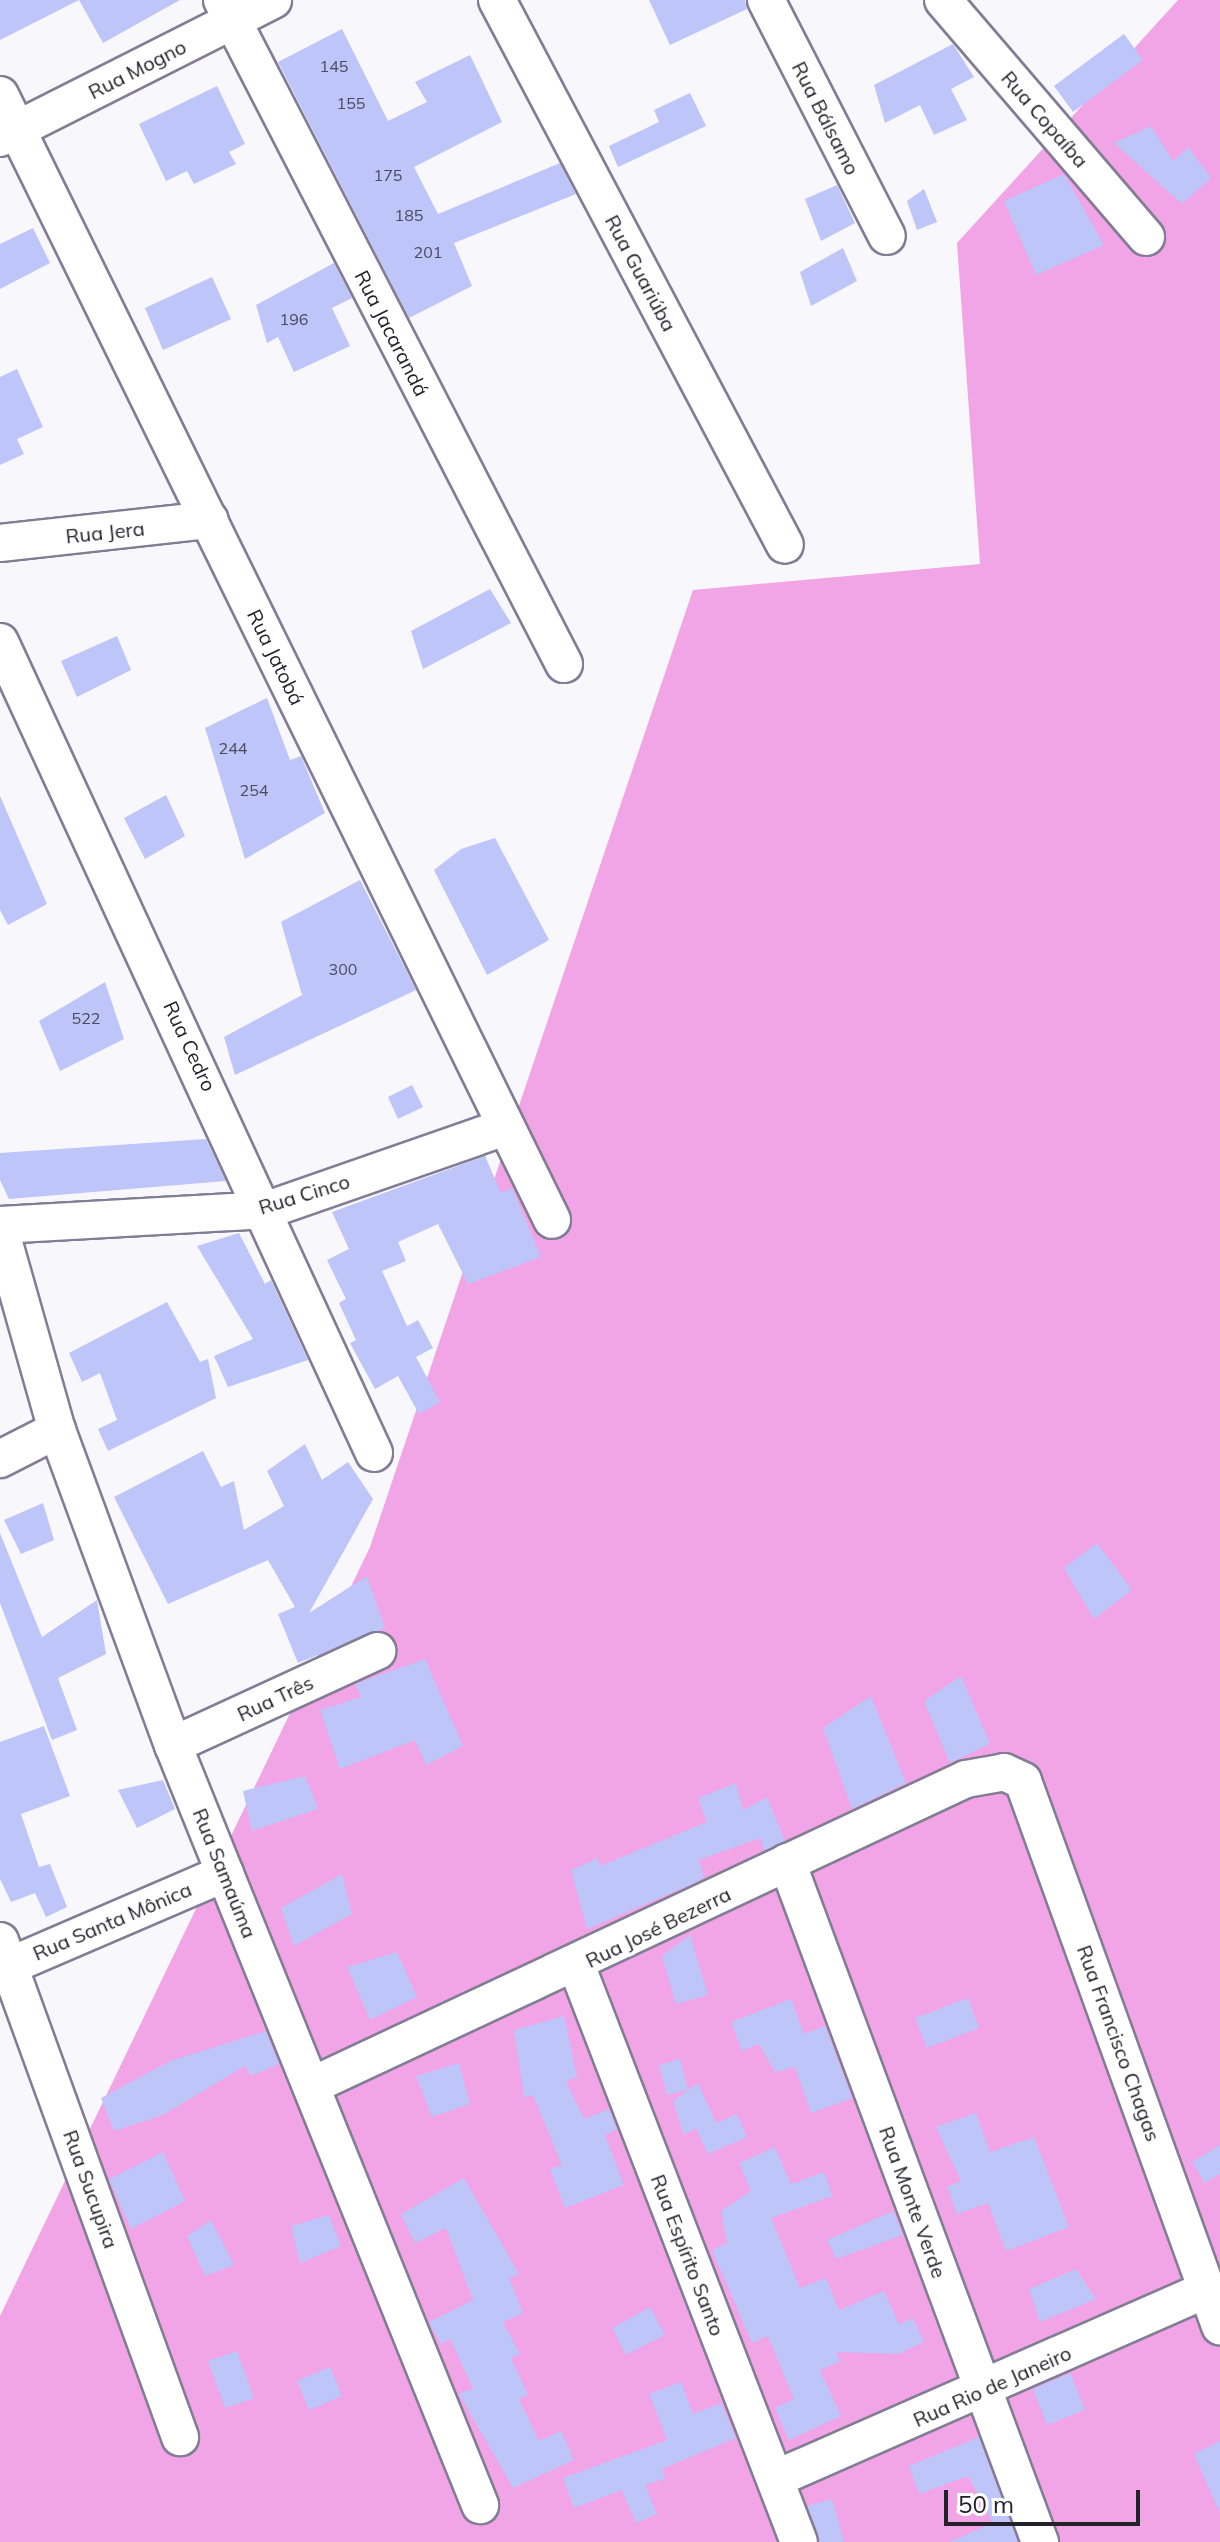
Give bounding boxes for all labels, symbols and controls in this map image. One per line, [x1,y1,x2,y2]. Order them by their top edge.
street label: Rua Mogno [84,34,190,104]
house number: 145 [320,56,348,76]
street label: Rua Bálsamo [787,57,865,179]
street label: Rua Copaíba [997,66,1093,172]
house number: 155 [337,93,365,113]
house number: 175 [374,165,402,185]
house number: 185 [395,205,423,225]
street label: Rua Guariúba [600,211,682,335]
house number: 201 [414,242,442,262]
street label: Rua Jacarandá [350,266,434,400]
house number: 196 [280,309,308,329]
street label: Rua Jera [64,516,146,548]
street label: Rua Jatobá [243,605,309,709]
house number: 244 [219,738,247,758]
house number: 254 [240,780,268,800]
house number: 300 [329,959,357,979]
street label: Rua Cedro [159,997,221,1095]
house number: 522 [72,1008,100,1028]
street label: Rua Cinco [256,1169,352,1219]
street label: Rua Três [233,1670,317,1726]
street label: Rua Samaúma [188,1805,262,1941]
street label: Rua Santa Mônica [29,1877,195,1965]
street label: Rua José Bezerra [581,1881,735,1973]
street label: Rua Francisco Chagas [1072,1942,1166,2144]
street label: Rua Monte Verde [874,2123,952,2281]
street label: Rua Sucupira [59,2127,123,2251]
street label: Rua Espírito Santo [646,2171,730,2339]
street label: Rua Rio de Janeiro [909,2340,1075,2432]
scale bar [948,2474,1144,2524]
text: 50 m [958,2489,1014,2519]

